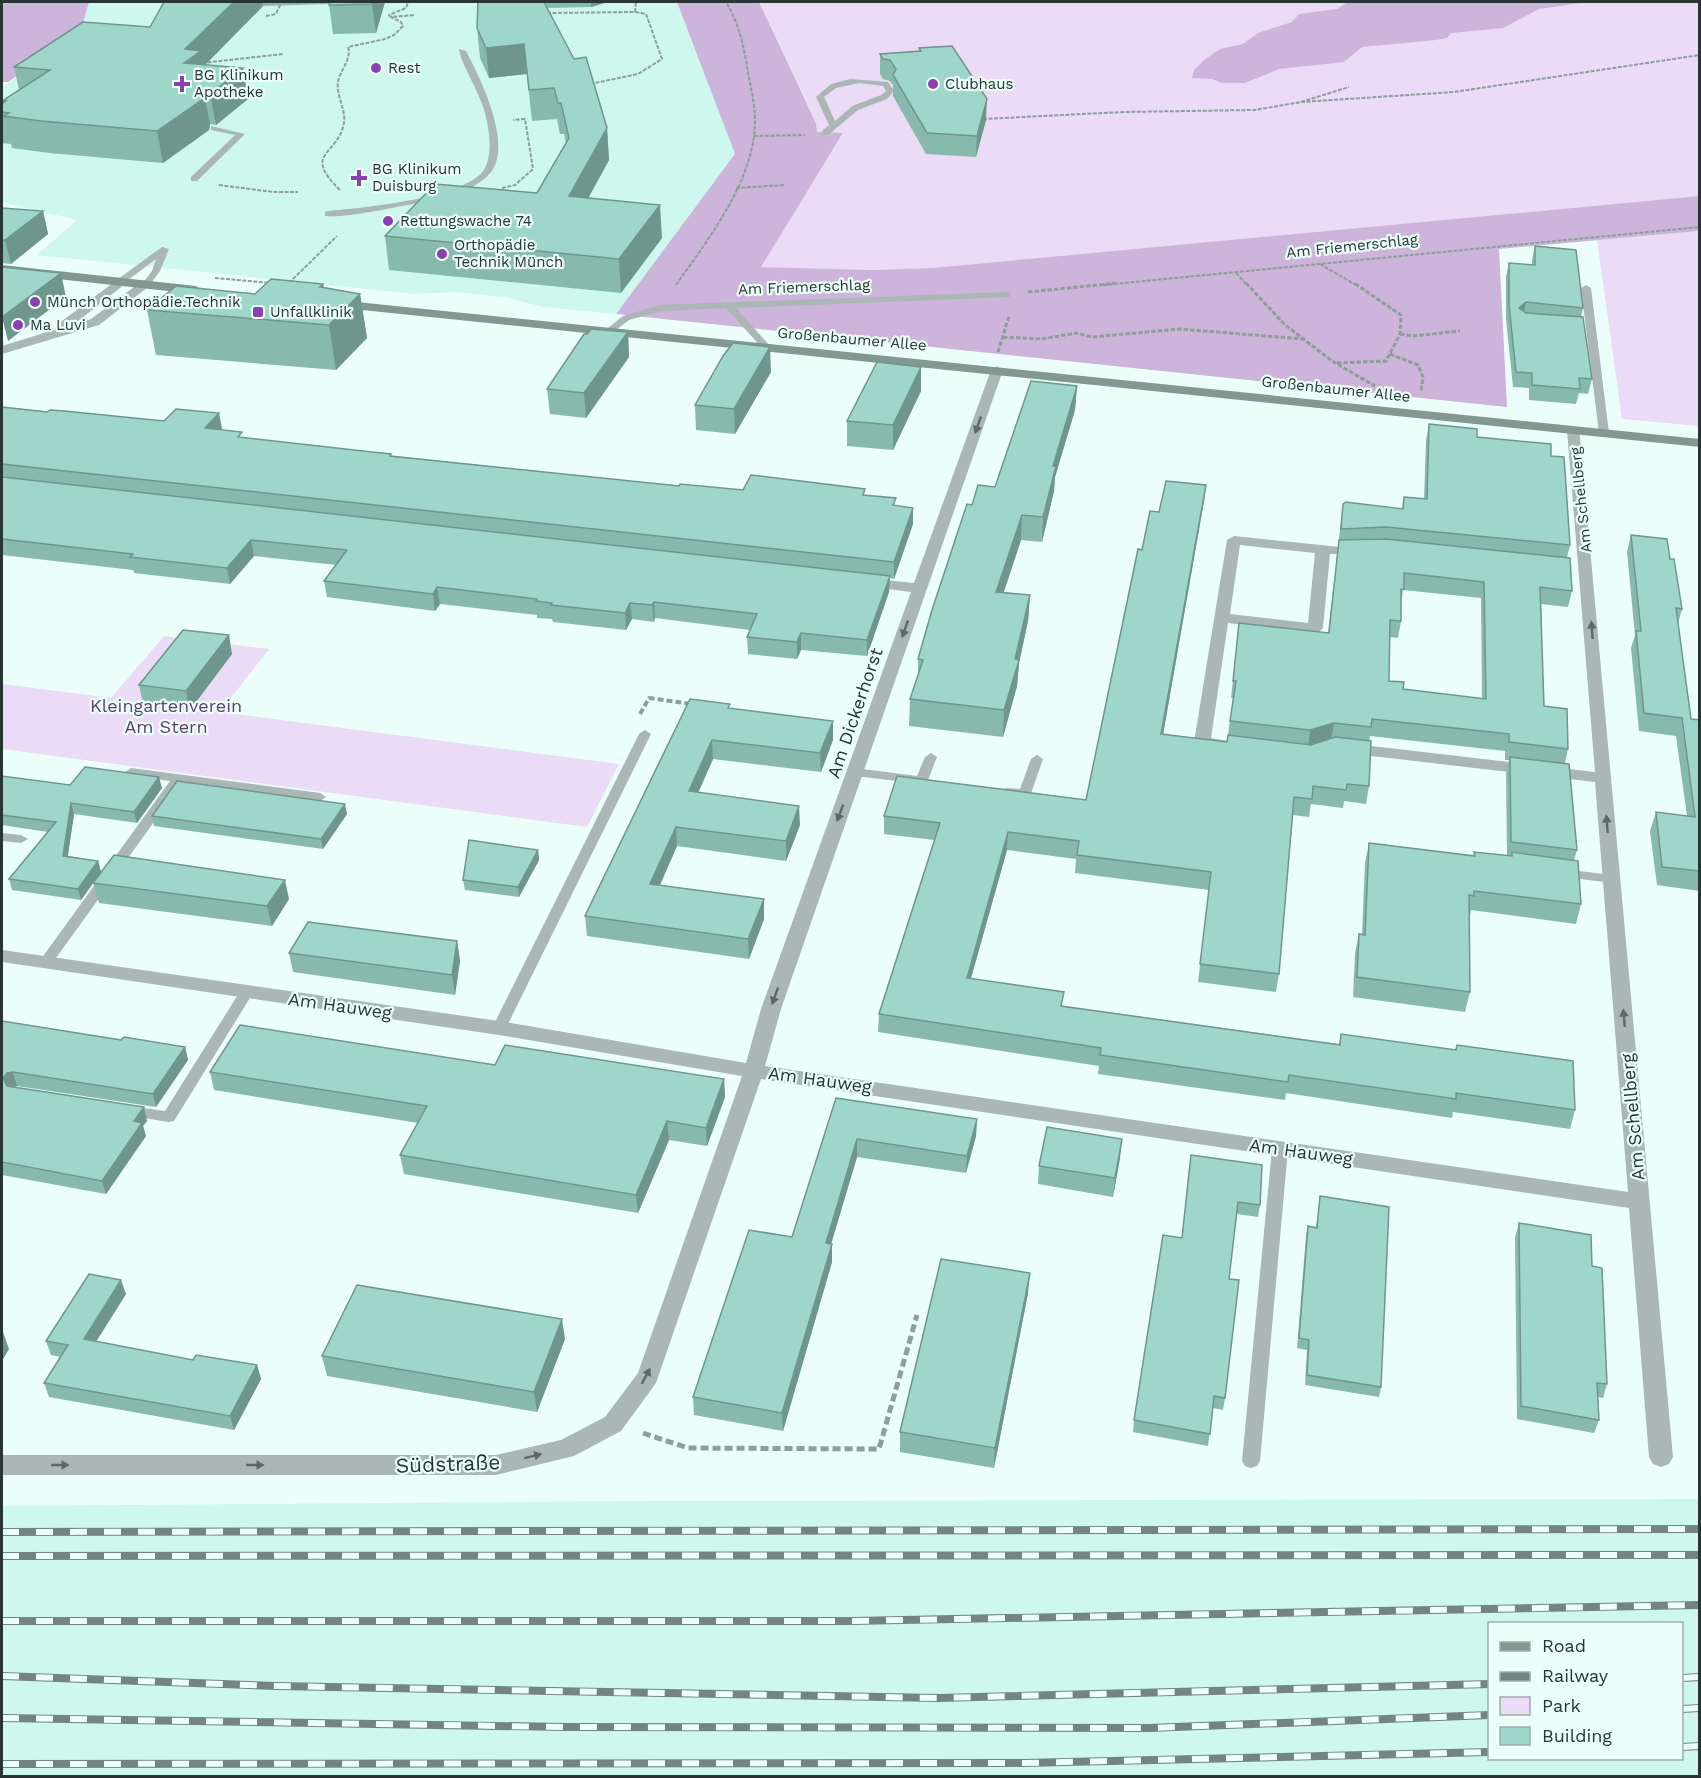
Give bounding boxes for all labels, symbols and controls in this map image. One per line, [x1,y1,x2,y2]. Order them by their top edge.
place label: Rest [388,59,421,77]
marker: Rest [369,61,383,75]
place label: BG Klinikum Apotheke [194,66,284,101]
place label: Clubhaus [945,75,1014,93]
marker: BG Klinikum Apotheke [175,77,189,91]
marker: Clubhaus [926,77,940,91]
place label: BG Klinikum Duisburg [372,160,462,195]
marker: BG Klinikum Duisburg [350,169,368,187]
place label: Rettungswache 74 [400,212,532,230]
marker: Rettungswache 74 [381,214,395,228]
street label: Am Friemerschlag [1285,230,1419,262]
place label: Orthopädie Technik Münch [454,236,563,271]
marker: Orthopädie Technik Münch [435,247,449,261]
street label: Am Friemerschlag [738,276,870,298]
place label: Münch Orthopädie.Technik [47,293,241,311]
marker: Münch Orthopädie.Technik [28,295,42,309]
place label: Unfallklinik [270,303,352,321]
marker: Unfallklinik [251,305,265,319]
place label: Ma Luvi [30,316,86,334]
marker: Ma Luvi [11,318,25,332]
street label: Großenbaumer Allee [777,324,927,354]
street label: Großenbaumer Allee [1261,372,1411,406]
one-way arrow [972,416,982,434]
street label: Am Schellberg [1566,446,1596,554]
one-way arrow [900,620,910,638]
one-way arrow [1587,620,1597,639]
street label: Am Dickerhorst [822,644,887,781]
park label: Kleingartenverein Am Stern [90,695,242,737]
one-way arrow [835,804,845,822]
one-way arrow [1602,815,1612,834]
street label: Am Hauweg [287,988,394,1023]
one-way arrow [770,988,780,1006]
one-way arrow [1619,1009,1629,1028]
street label: Am Schellberg [1616,1052,1649,1181]
street label: Am Hauweg [767,1062,874,1097]
street label: Am Hauweg [1248,1134,1355,1169]
one-way arrow [641,1367,651,1385]
street label: Südstraße [395,1449,501,1478]
one-way arrow [524,1451,542,1461]
one-way arrow [50,1460,69,1470]
one-way arrow [245,1460,264,1470]
legend [1488,1622,1683,1760]
text: Road [1542,1635,1586,1656]
text: Railway [1542,1665,1609,1686]
text: Park [1542,1695,1581,1716]
text: Building [1542,1725,1612,1746]

